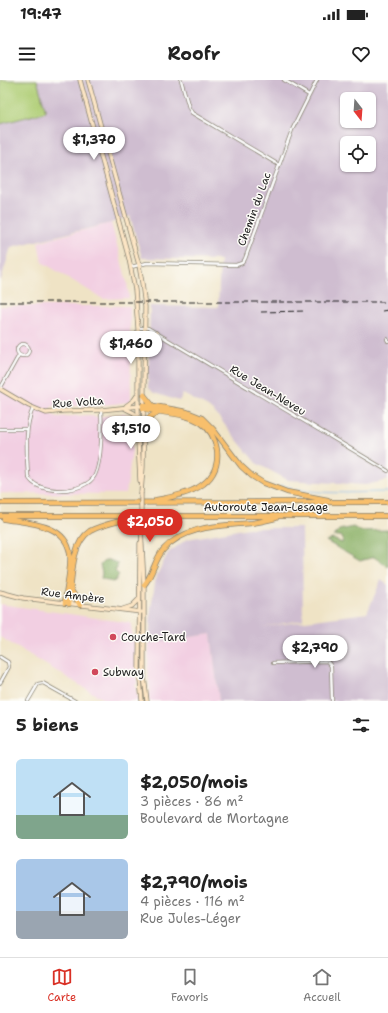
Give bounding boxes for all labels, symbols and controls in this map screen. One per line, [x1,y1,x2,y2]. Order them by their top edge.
text: 19:47 [20,4,62,24]
text: Roofr [168,42,221,66]
icon: menu [16,43,38,65]
icon: heart [350,43,372,65]
north arrow [340,92,376,128]
map controls [340,92,376,172]
pin: $1,370 [61,127,127,161]
text: $1,370 [72,131,116,148]
button: locate [340,136,376,172]
street label: Chemin du Lac [234,170,275,248]
pin: $1,460 [98,331,164,365]
text: $1,460 [109,335,153,352]
street label: Rue Jean-Neveu [227,362,309,419]
street label: Rue Volta [52,393,104,412]
pin: $1,510 [98,416,164,450]
text: $1,510 [111,420,151,437]
street label: Autoroute Jean-Lesage [204,500,328,515]
pin: $2,050 [117,509,183,543]
text: $2,050 [126,513,174,530]
street label: Rue Ampère [40,584,106,607]
place label: Couche-Tard [121,630,186,645]
marker: Couche-Tard [108,632,118,642]
pin: $2,790 [282,635,348,669]
text: $2,790 [292,639,338,656]
place label: Subway [103,665,144,680]
marker: Subway [90,667,100,677]
text: 5 biens [16,714,79,736]
icon: filters [350,714,372,736]
text: $2,050/mois [140,771,248,793]
icon: home [48,775,96,823]
text: 3 pièces · 86 m² [140,793,243,810]
text: Boulevard de Mortagne [140,810,289,827]
text: $2,790/mois [140,871,248,893]
icon: home [48,875,96,923]
text: 4 pièces · 116 m² [140,893,245,910]
text: Rue Jules-Léger [140,910,241,927]
tab: Carte [47,966,76,1005]
tab: Favoris [171,966,209,1005]
tab: Accueil [303,966,341,1005]

